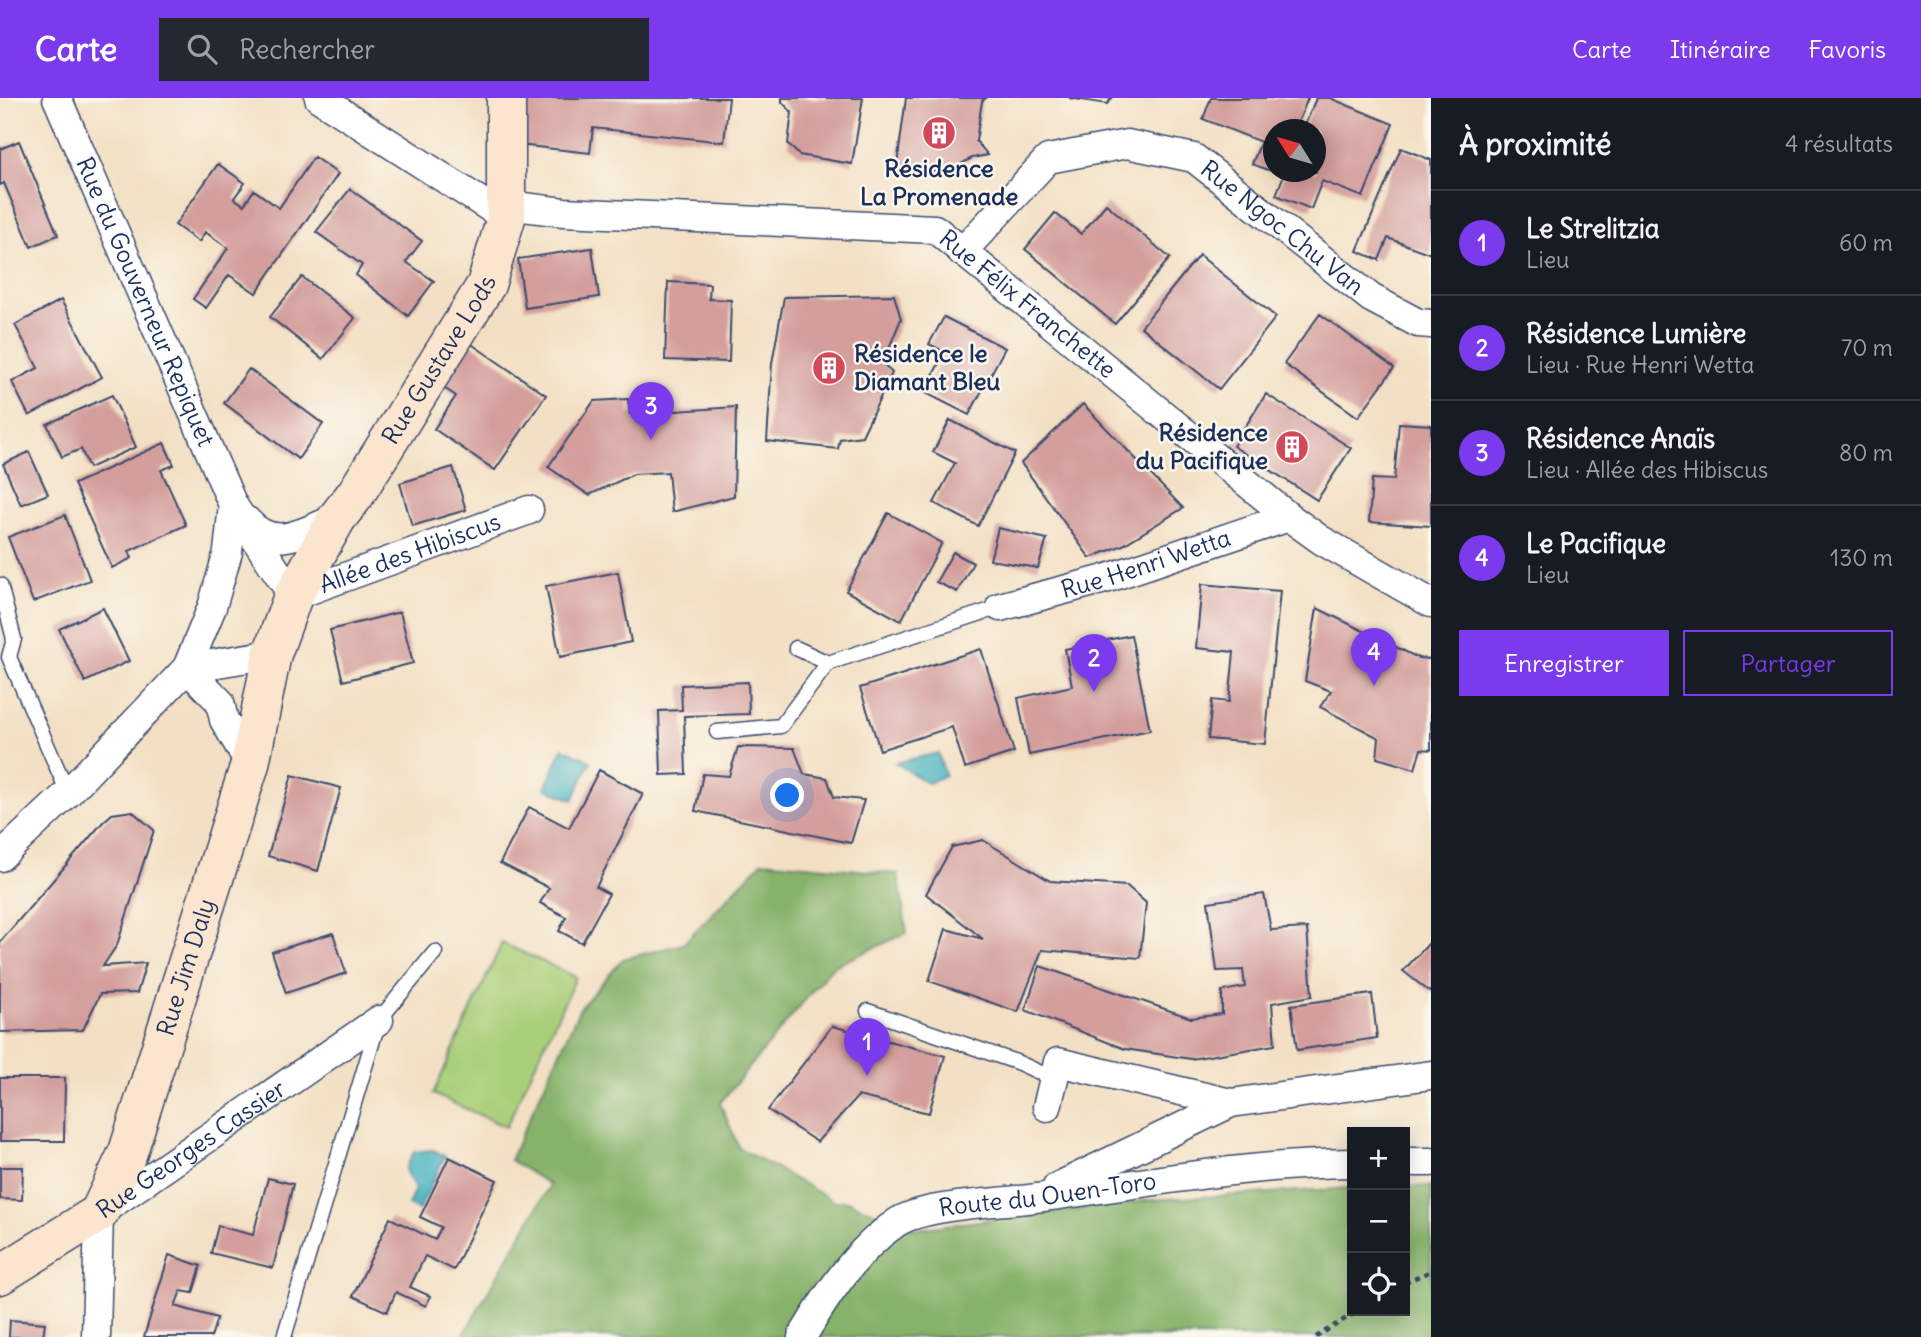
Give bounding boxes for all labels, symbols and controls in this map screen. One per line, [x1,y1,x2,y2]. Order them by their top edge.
search box [159,18,649,81]
text: Carte [35,28,117,70]
icon: search [183,30,221,68]
text: Rechercher [239,33,375,66]
text: Carte [1572,34,1632,64]
text: Itinéraire [1670,34,1771,64]
text: Favoris [1809,34,1886,64]
building icon: Résidence La Promenade [920,114,958,152]
north arrow [1263,119,1326,182]
text: À proximité [1459,125,1611,163]
text: 4 résultats [1785,129,1893,158]
street label: Rue du Gouverneur Repiquet [70,152,222,451]
place label: Résidence La Promenade [860,153,1018,211]
street label: Rue Ngoc Chu Van [1195,153,1371,301]
text: Le Strelitzia [1526,212,1660,245]
street label: Rue Félix Franchette [934,223,1122,384]
text: 1 [1477,228,1487,257]
text: 60 m [1839,228,1893,257]
text: Lieu [1526,245,1570,274]
street label: Rue Gustave Lods [375,272,502,449]
text: Résidence Lumière [1526,317,1746,350]
text: 2 [1476,333,1488,362]
text: 70 m [1841,333,1893,362]
place label: Résidence le Diamant Bleu [854,338,1000,396]
building icon: Résidence le Diamant Bleu [810,349,848,387]
text: Lieu · Rue Henri Wetta [1526,350,1754,379]
pin: 3 [628,382,674,440]
place label: Résidence du Pacifique [1136,417,1268,475]
text: Résidence Anaïs [1526,422,1715,455]
building icon: Résidence du Pacifique [1273,428,1311,466]
text: 3 [1475,438,1489,467]
text: 80 m [1839,438,1893,467]
text: Lieu · Allée des Hibiscus [1526,455,1768,484]
street label: Allée des Hibiscus [315,506,504,599]
street label: Rue Henri Wetta [1058,522,1234,604]
text: Le Pacifique [1526,527,1666,560]
text: 4 [1475,543,1489,572]
text: 130 m [1830,543,1893,572]
text: Lieu [1526,560,1570,589]
pin: 4 [1351,628,1397,686]
button: Enregistrer [1459,630,1669,696]
button: Partager [1683,630,1893,696]
pin: 2 [1071,634,1117,692]
your location [770,778,804,812]
street label: Rue Jim Daly [150,895,221,1039]
pin: 1 [844,1018,890,1076]
street label: Rue Georges Cassier [90,1073,291,1224]
map controls [1347,1127,1410,1316]
button: + [1347,1127,1410,1190]
street label: Route du Ouen-Toro [937,1165,1158,1223]
button: − [1347,1190,1410,1253]
button: locate [1347,1253,1410,1316]

